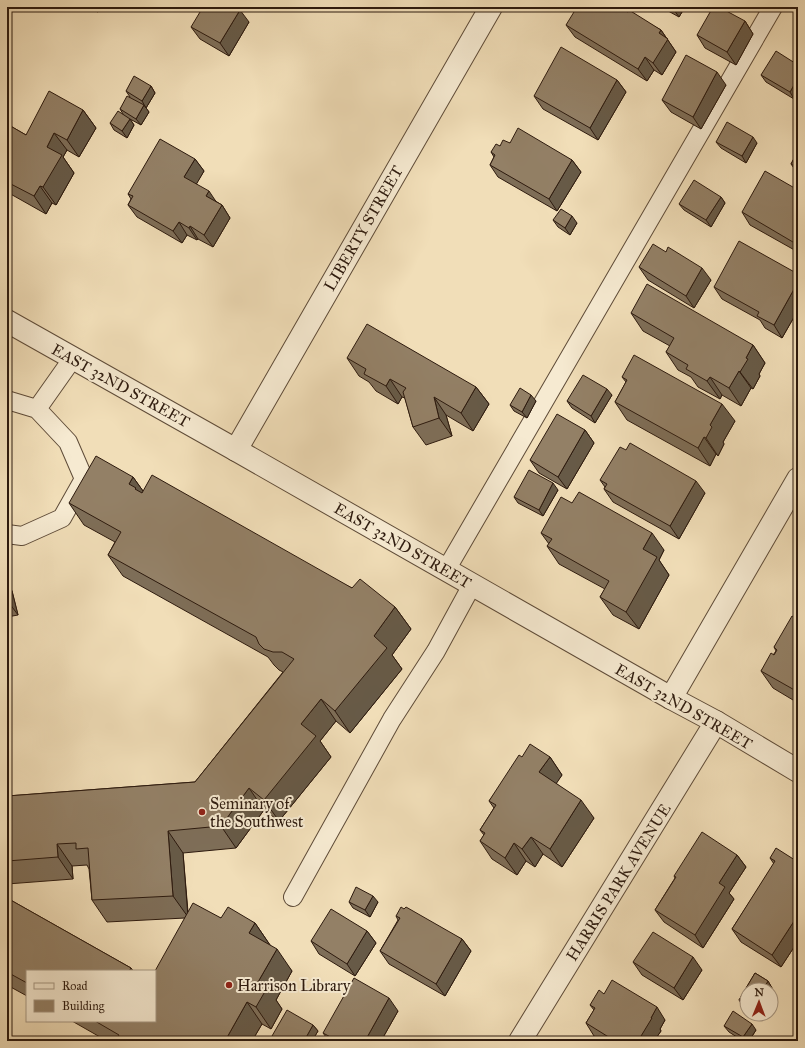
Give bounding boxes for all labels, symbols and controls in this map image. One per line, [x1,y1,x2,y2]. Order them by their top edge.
street label: LIBERTY STREET [320,162,407,294]
street label: EAST 32ND STREET [48,340,193,431]
street label: EAST 32ND STREET [331,498,475,592]
street label: EAST 32ND STREET [612,659,756,753]
place label: Seminary of the Southwest [210,794,304,831]
street label: HARRIS PARK AVENUE [562,800,675,964]
marker: Seminary of the Southwest [197,807,207,817]
legend [26,970,156,1022]
place label: Harrison Library [237,976,351,995]
text: Road [62,979,88,993]
marker: Harrison Library [224,980,234,990]
north arrow [739,982,779,1022]
text: N [754,986,765,999]
text: Building [62,999,105,1014]

